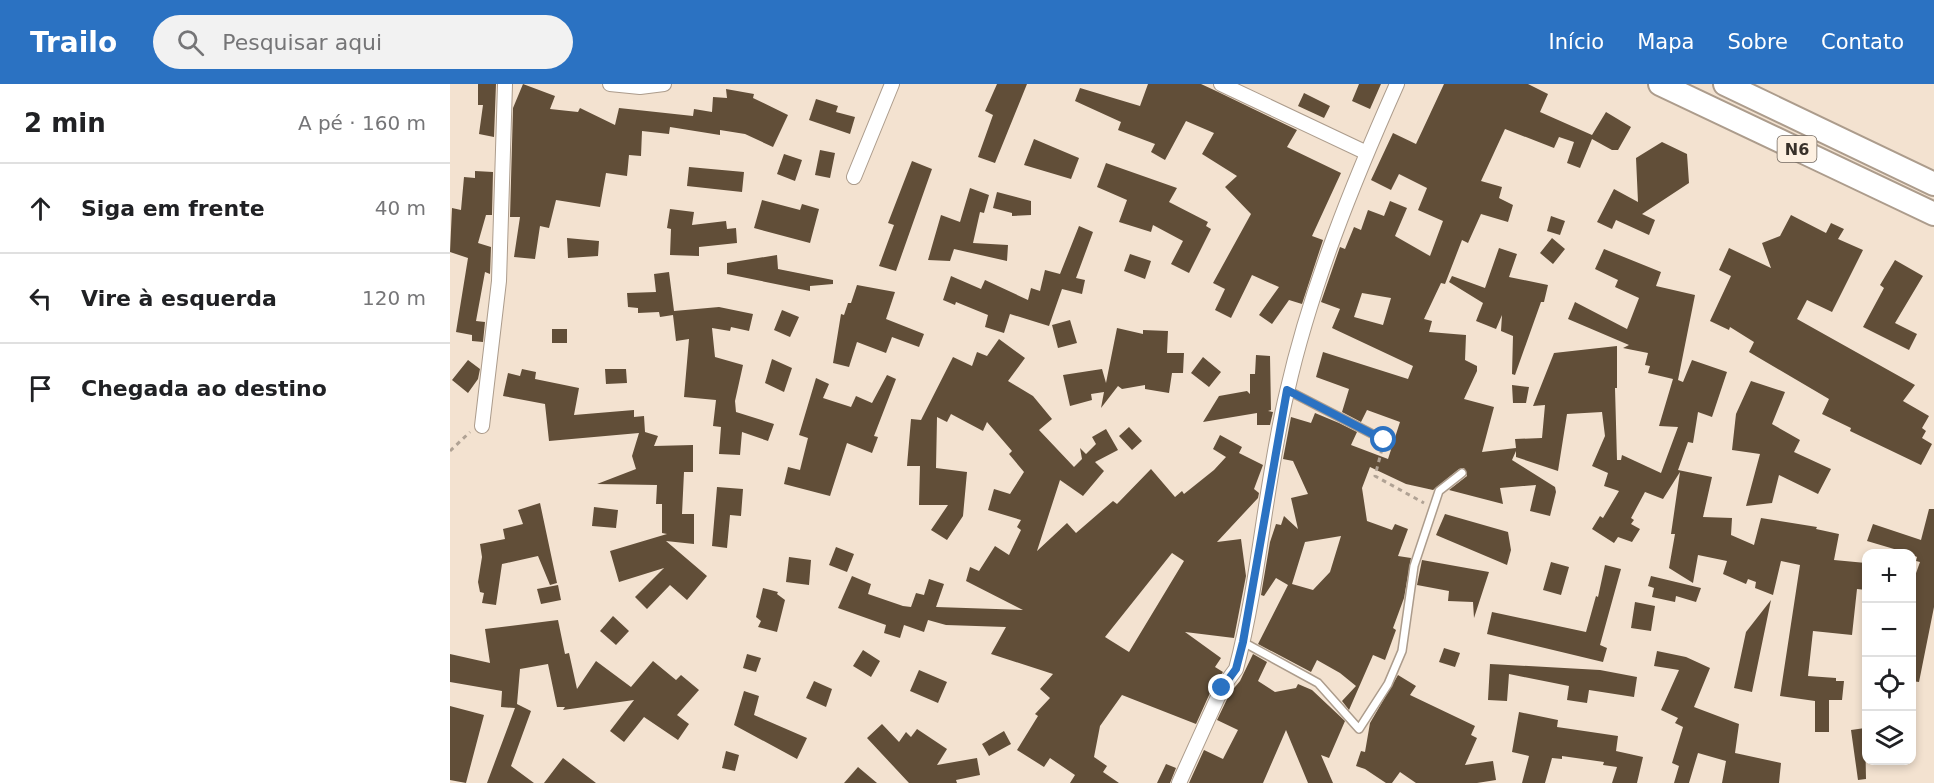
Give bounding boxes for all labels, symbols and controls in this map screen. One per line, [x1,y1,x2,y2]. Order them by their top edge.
search box [153,15,573,69]
text: Trailo [30,26,117,59]
icon: search [174,26,207,59]
text: Pesquisar aqui [222,30,382,55]
text: Início [1549,30,1604,54]
text: Mapa [1637,30,1694,54]
text: Sobre [1727,30,1788,54]
text: Contato [1821,30,1904,54]
text: 2 min [24,108,106,138]
text: A pé · 160 m [298,111,426,135]
road number: N6 [1778,136,1816,162]
icon: ahead [24,192,57,225]
text: Siga em frente [81,196,265,221]
text: 40 m [375,196,426,220]
icon: left [24,282,57,315]
text: Vire à esquerda [81,286,277,311]
text: 120 m [362,286,426,310]
icon: arrive [24,372,57,405]
text: Chegada ao destino [81,376,327,401]
route start [1370,426,1396,452]
map controls [1862,549,1916,765]
button: + [1862,549,1916,603]
button: − [1862,603,1916,657]
button: locate [1862,657,1916,711]
route end [1208,674,1234,700]
button: layers [1862,711,1916,765]

